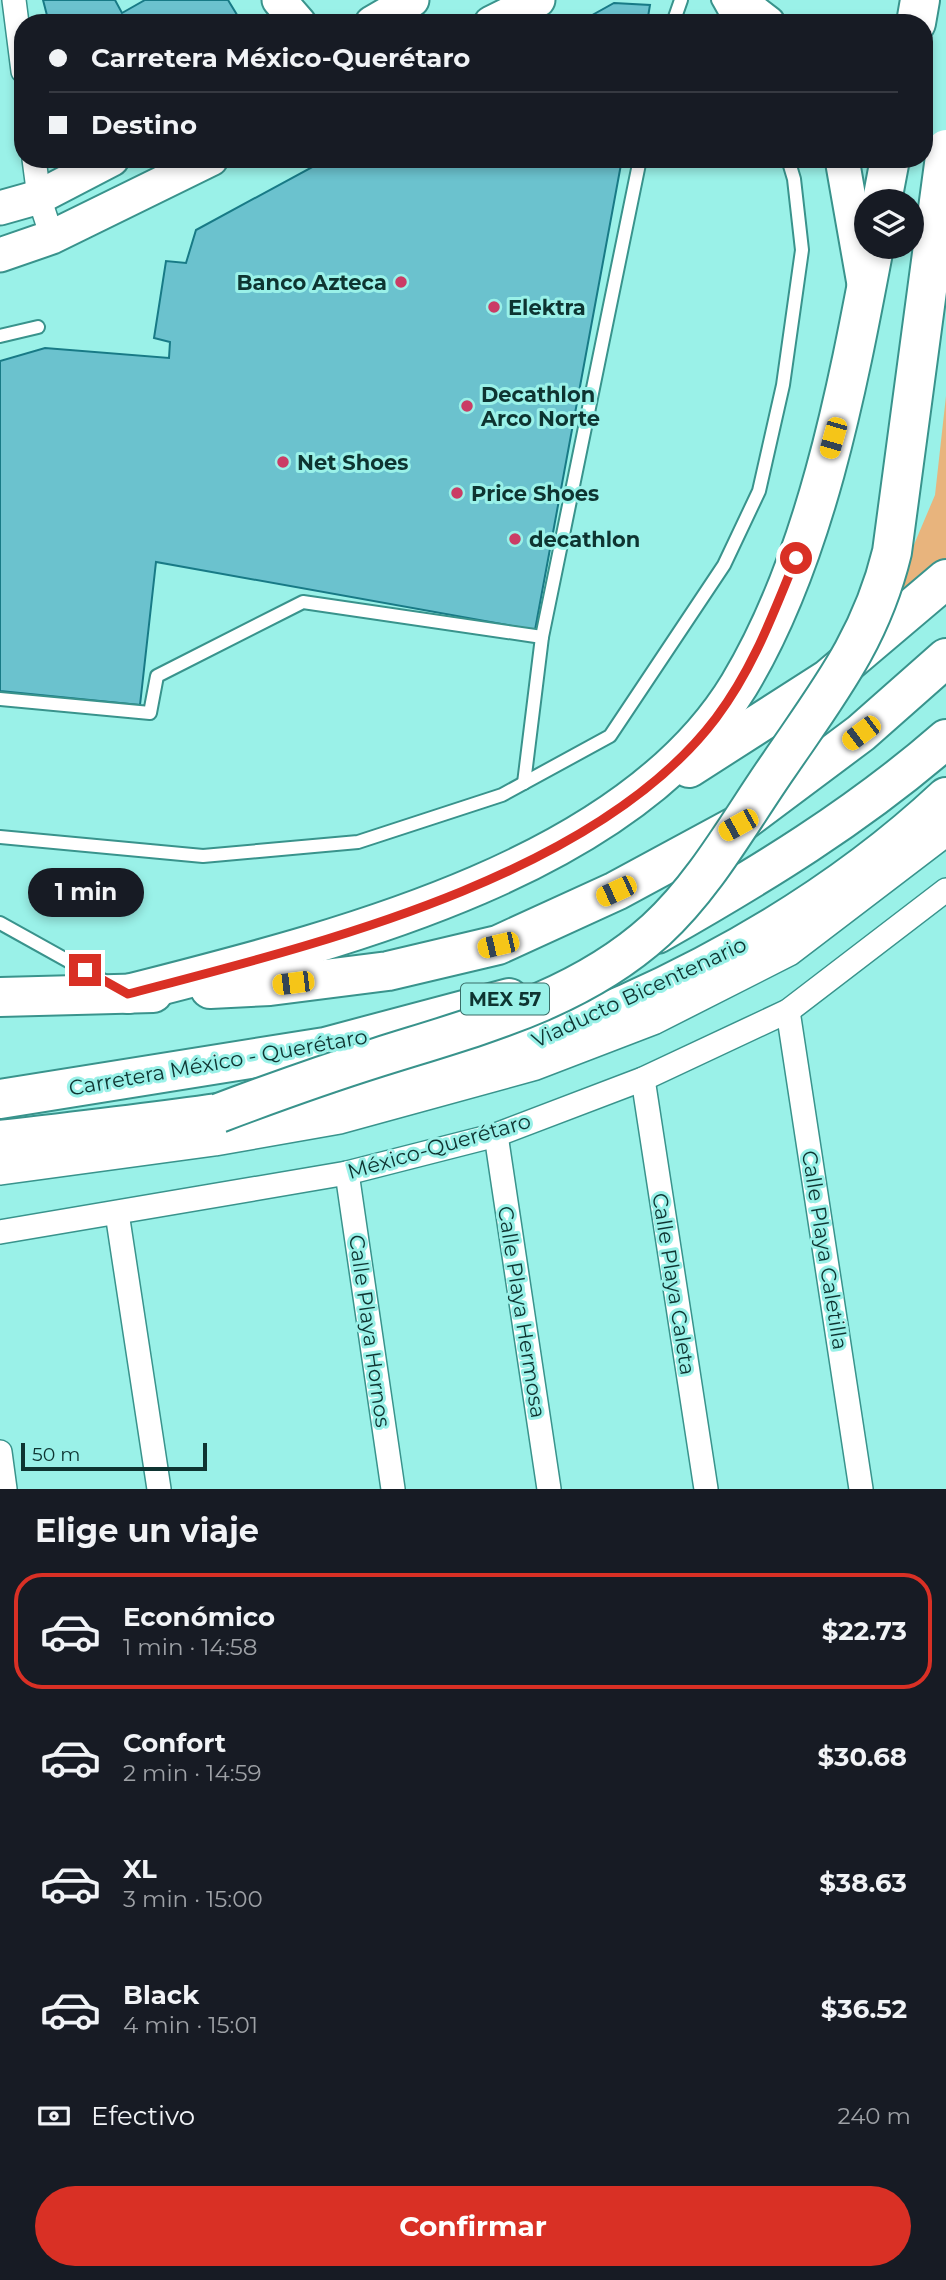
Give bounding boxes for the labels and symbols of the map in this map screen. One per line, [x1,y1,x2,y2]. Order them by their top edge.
place label: Banco Azteca [237,270,387,295]
marker: Banco Azteca [393,274,409,290]
place label: Elektra [508,295,586,320]
marker: Elektra [486,299,502,315]
place label: Decathlon Arco Norte [480,382,600,431]
marker: Decathlon Arco Norte [459,398,475,414]
car [818,415,849,461]
place label: Net Shoes [297,450,408,475]
marker: Net Shoes [275,454,291,470]
place label: Price Shoes [471,481,599,506]
marker: Price Shoes [449,485,465,501]
place label: decathlon [529,527,640,552]
marker: decathlon [507,531,523,547]
route start [780,542,812,574]
car [838,712,885,754]
car [715,806,762,844]
callout: 1 min [27,869,143,918]
car [593,873,640,909]
car [476,930,521,960]
street label: Viaducto Bicentenario [528,931,750,1053]
route end [69,954,101,986]
car [271,970,316,996]
road number: MEX 57 [461,984,549,1015]
street label: Carretera México - Querétaro [67,1023,369,1101]
street label: México-Querétaro [344,1108,534,1184]
street label: Calle Playa Caletilla [797,1149,853,1351]
street label: Calle Playa Caleta [647,1191,701,1377]
street label: Calle Playa Hermosa [493,1204,551,1420]
street label: Calle Playa Hornos [344,1233,396,1429]
scale bar [21,1440,206,1472]

